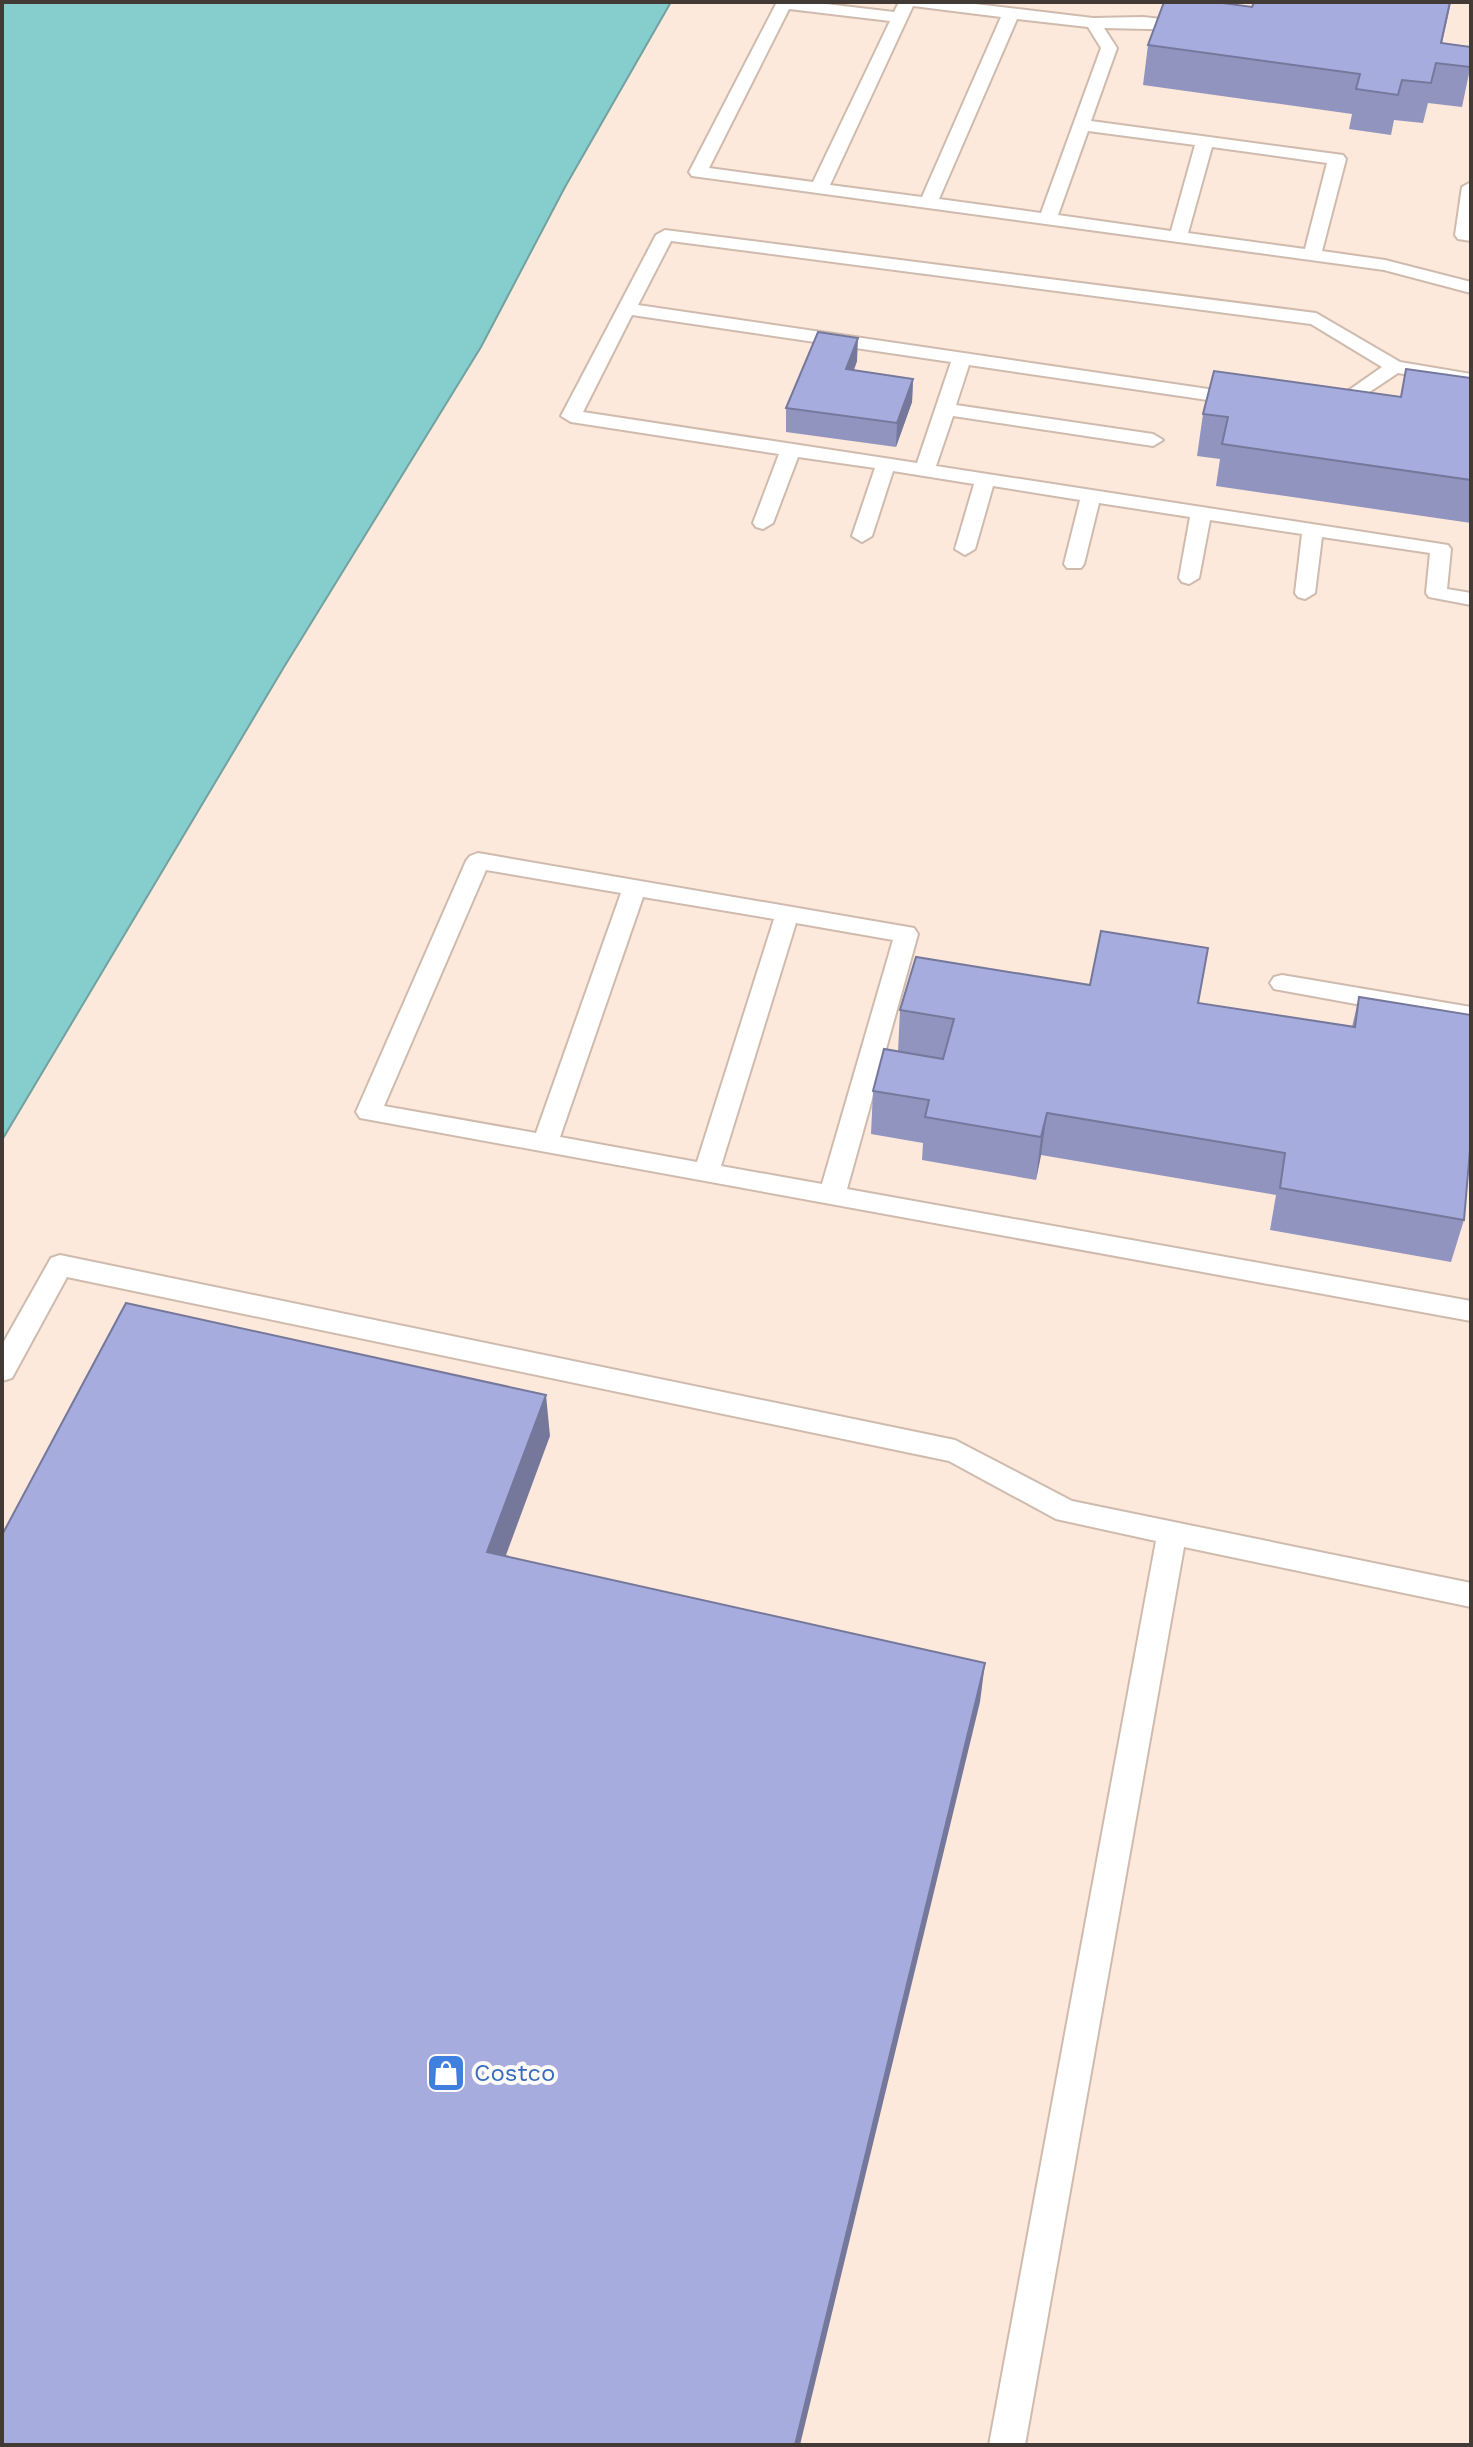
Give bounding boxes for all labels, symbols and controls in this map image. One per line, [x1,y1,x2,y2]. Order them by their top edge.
shop icon: Costco [425,2052,467,2094]
place label: Costco [474,2059,555,2087]

